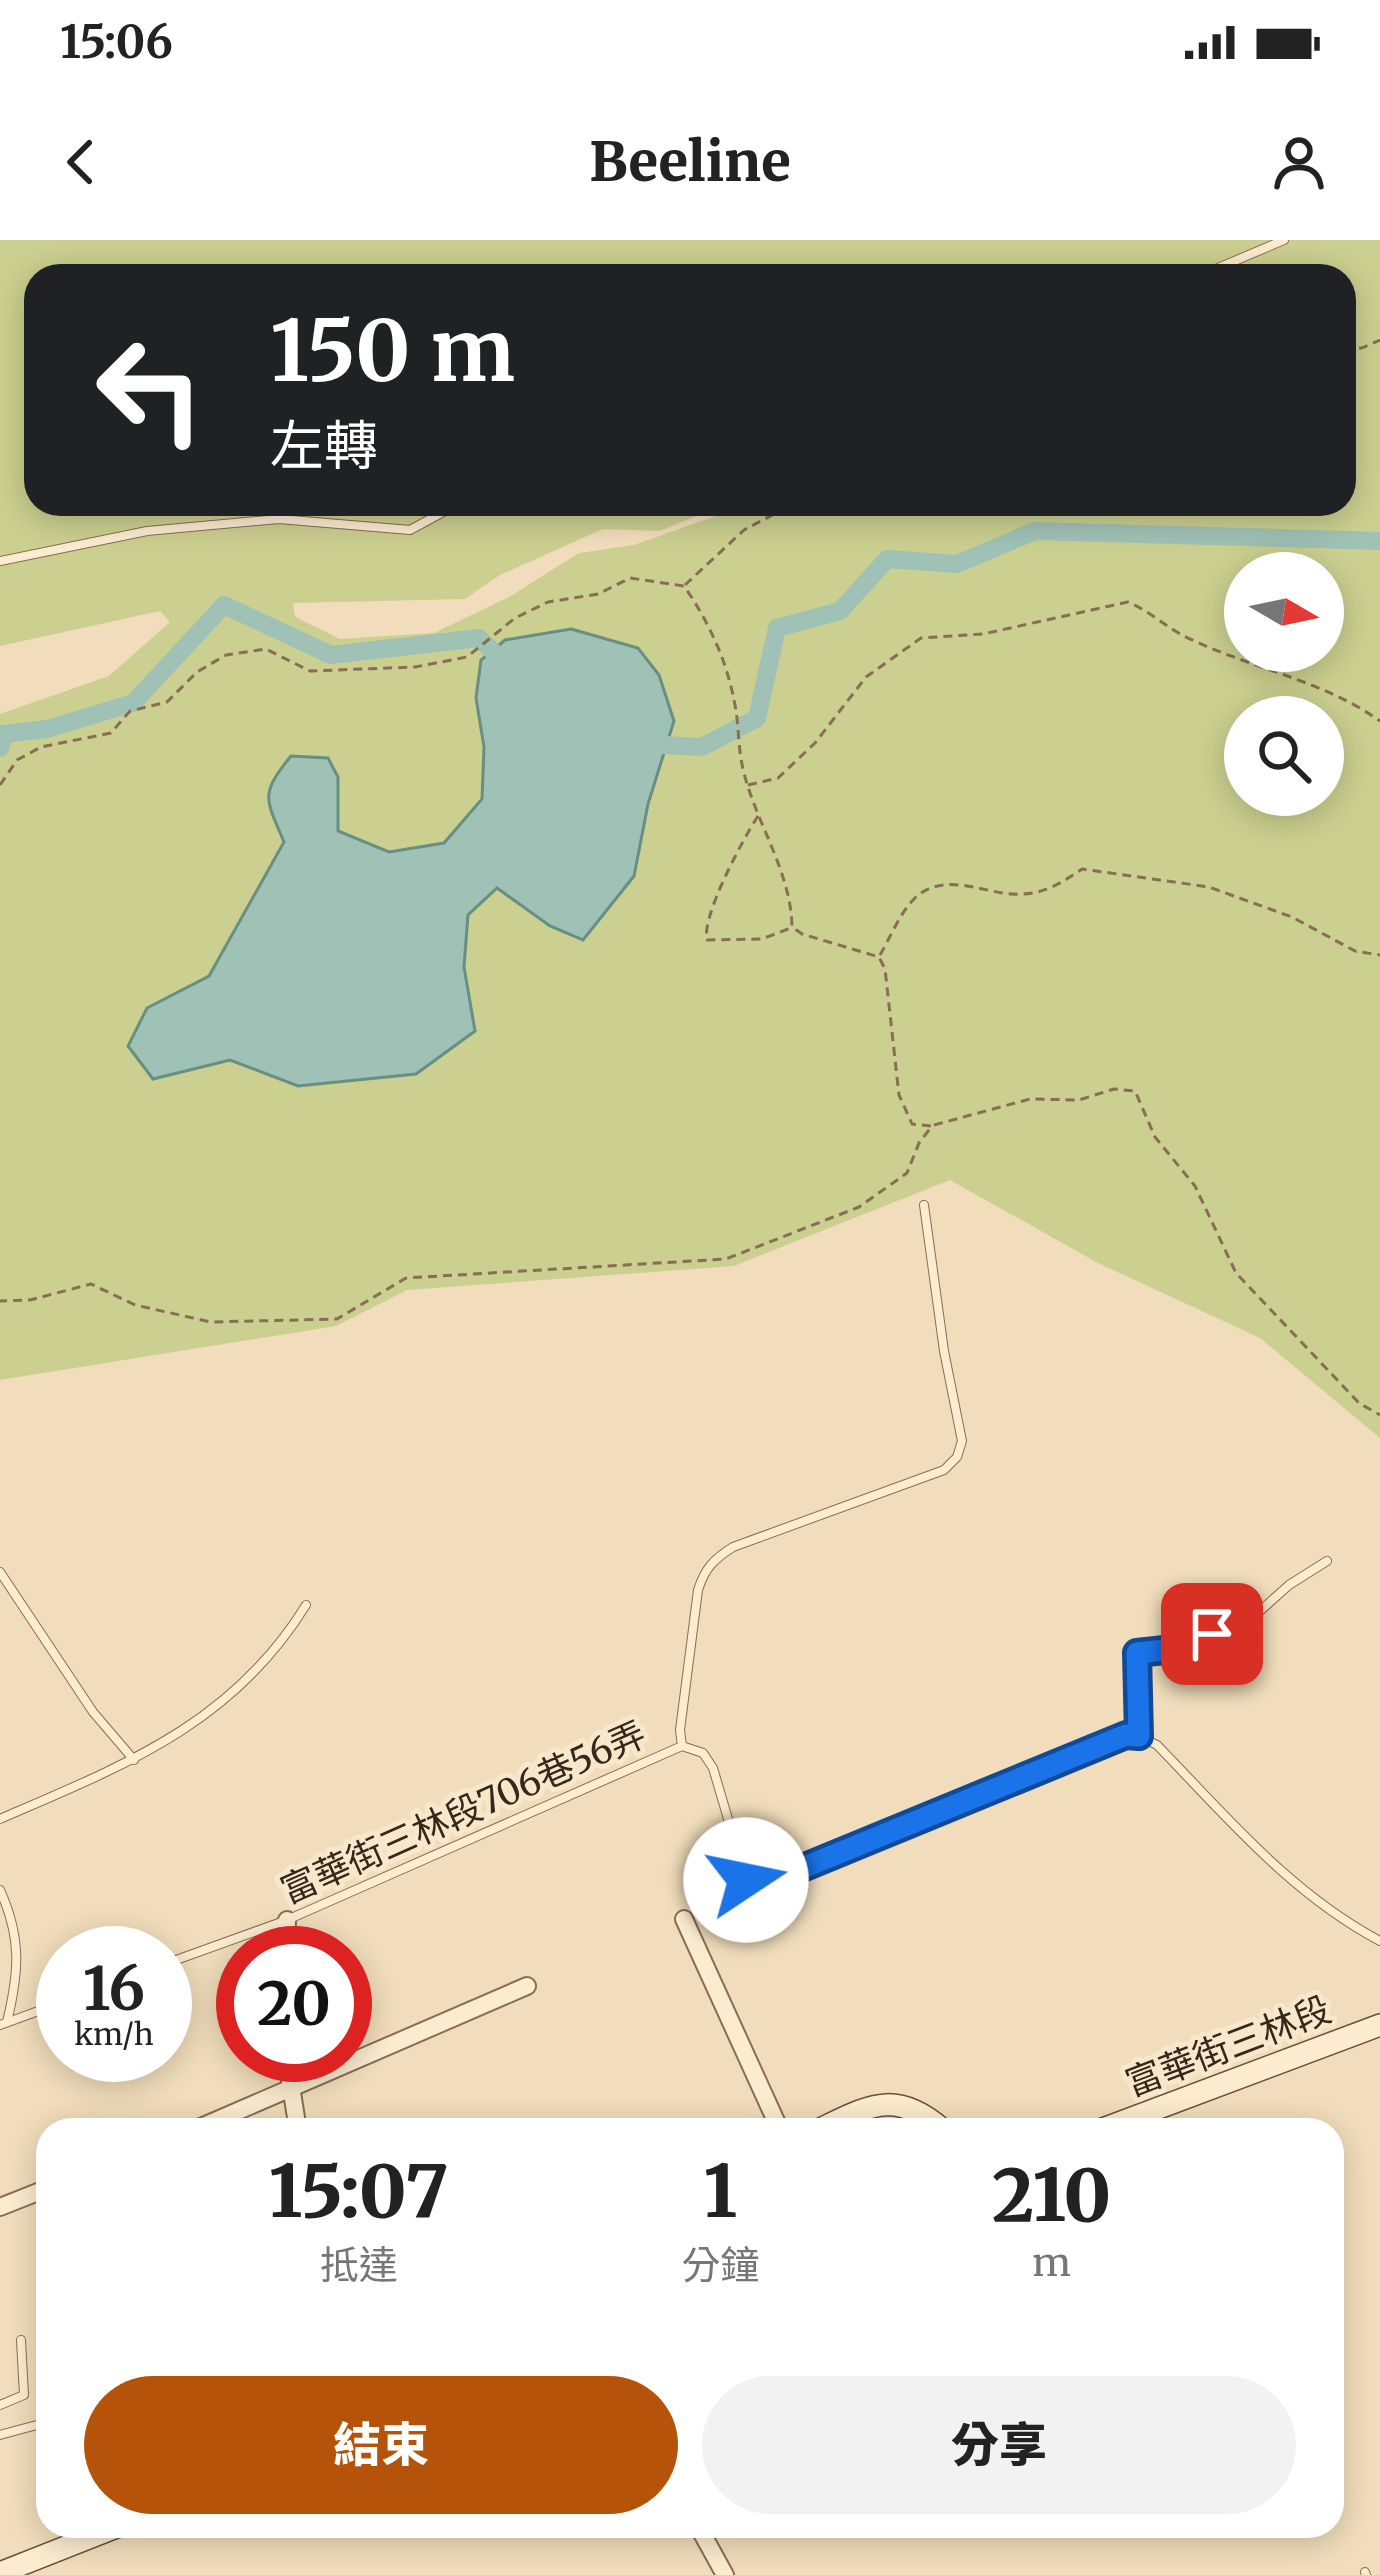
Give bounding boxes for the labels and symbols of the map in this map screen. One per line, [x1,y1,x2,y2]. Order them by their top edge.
north arrow [1224,552,1344,672]
pin [1161,1583,1263,1685]
street label: 富華街三林段706巷56弄 [274,1712,653,1913]
position arrow [683,1817,809,1943]
speed limit sign: 20 [216,1926,372,2082]
street label: 富華街三林段 [1119,1987,1337,2106]

